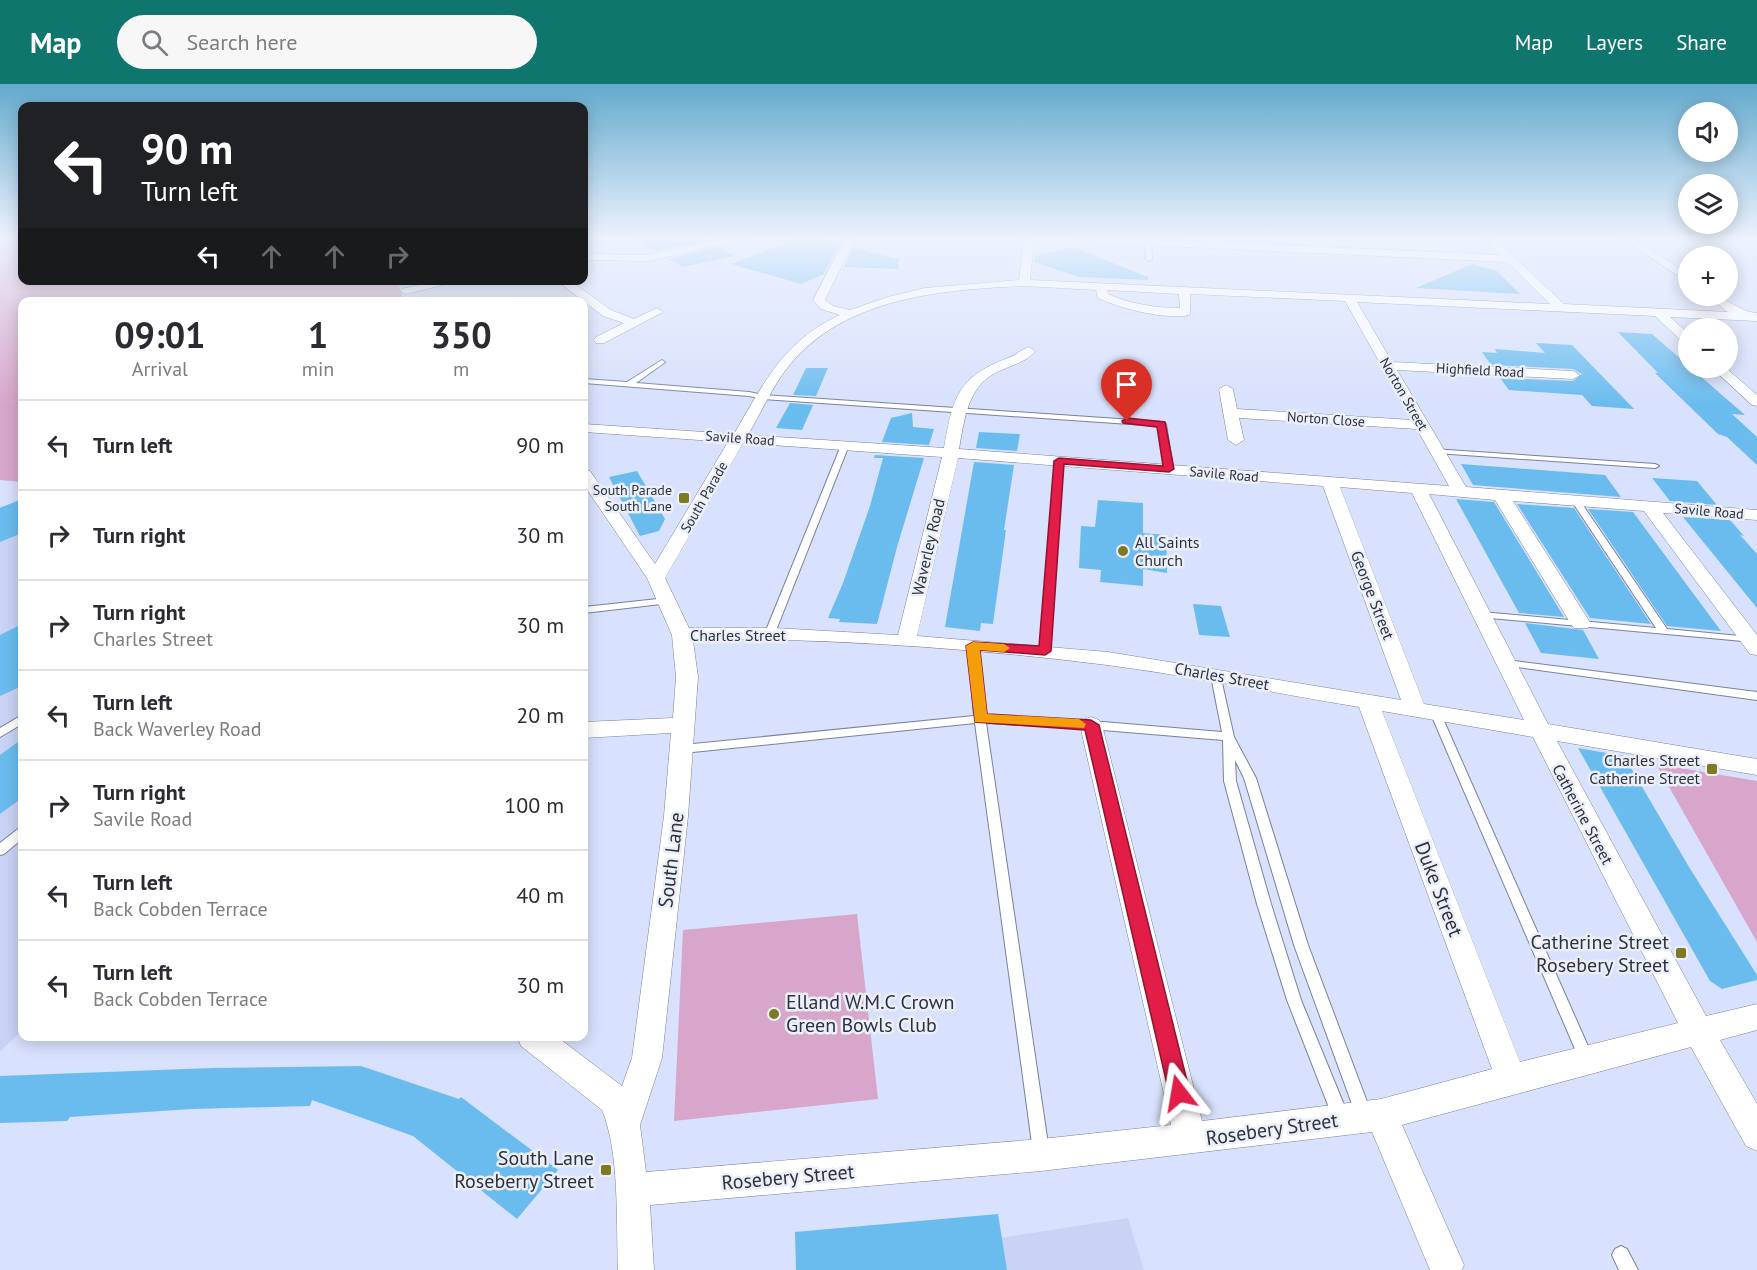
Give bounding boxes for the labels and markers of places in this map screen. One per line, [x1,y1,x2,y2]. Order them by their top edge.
pin [1101,359,1152,421]
place label: South Parade South Lane [593,481,672,515]
marker: South Parade South Lane [677,491,691,505]
place label: All Saints Church [1135,532,1200,570]
marker: All Saints Church [1116,544,1130,558]
place label: Charles Street Catherine Street [1589,750,1701,788]
marker: Charles Street Catherine Street [1705,762,1719,776]
place label: Catherine Street Rosebery Street [1530,929,1669,978]
marker: Catherine Street Rosebery Street [1674,946,1688,960]
place label: Elland W.M.C Crown Green Bowls Club [786,989,954,1038]
marker: Elland W.M.C Crown Green Bowls Club [767,1007,781,1021]
place label: South Lane Roseberry Street [454,1145,594,1194]
marker: South Lane Roseberry Street [599,1163,613,1177]

